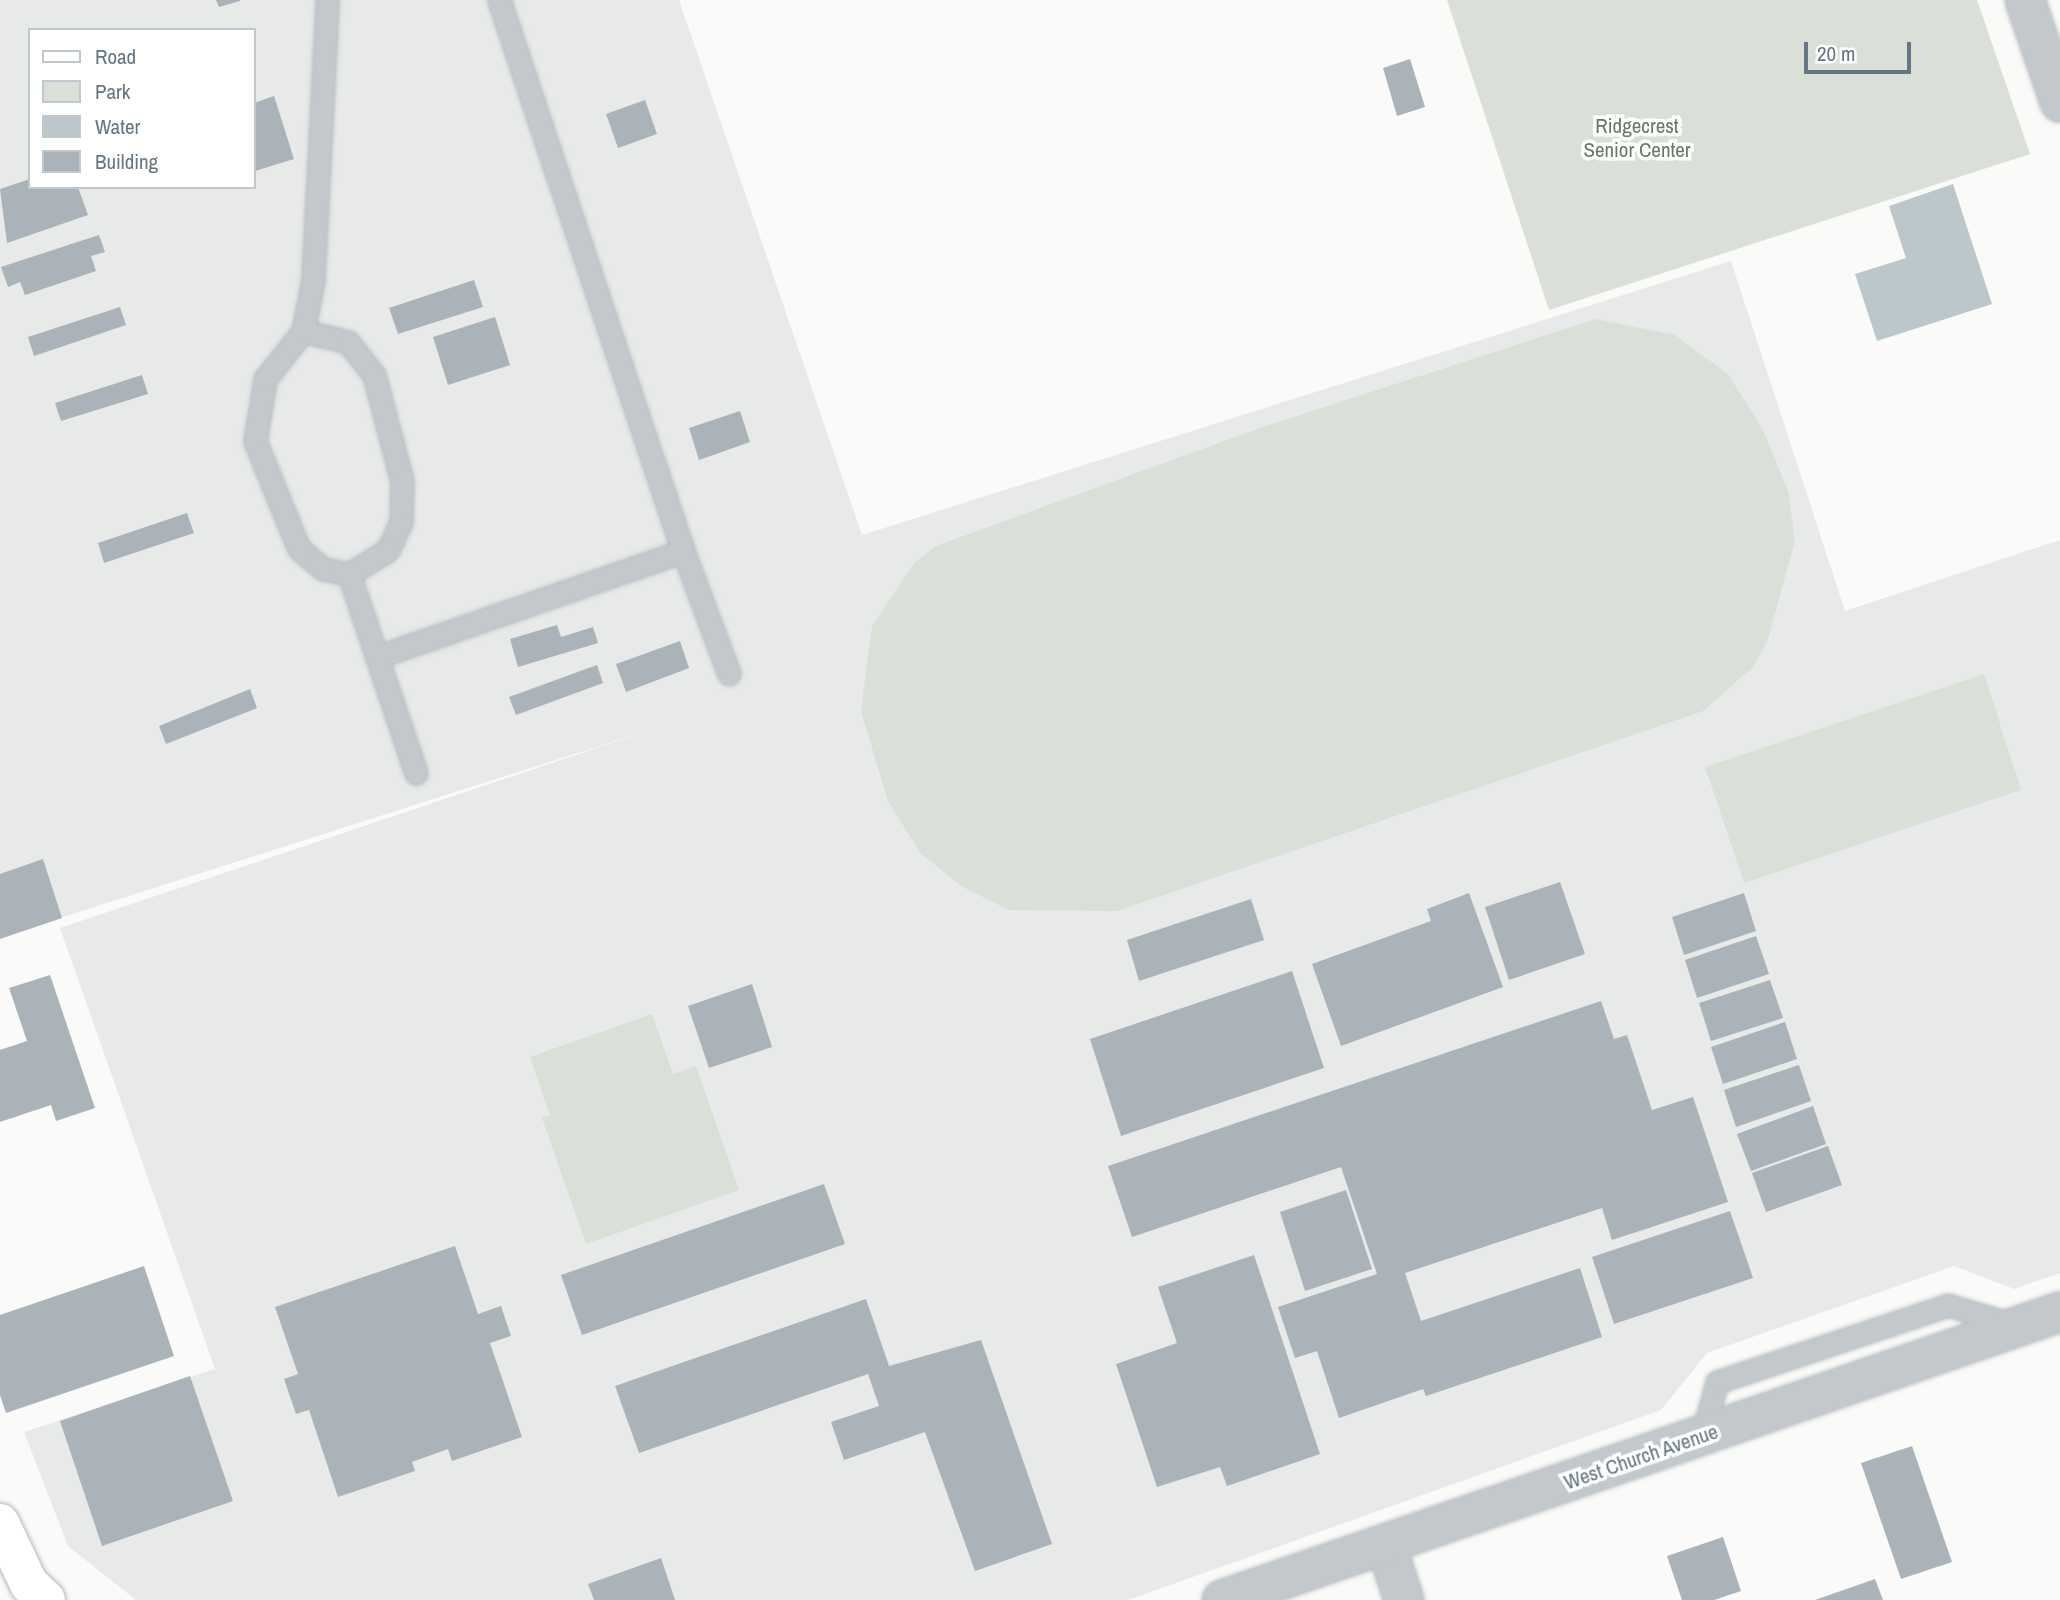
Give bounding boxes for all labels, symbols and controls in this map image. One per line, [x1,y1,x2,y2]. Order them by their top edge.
legend [28,28,256,189]
scale bar [1808,28,1915,72]
text: 20 m [1817,39,1855,68]
text: Road [95,42,136,71]
text: Park [95,77,130,106]
text: Water [95,112,140,141]
park label: Ridgecrest Senior Center [1583,113,1691,163]
text: Building [95,147,158,176]
street label: West Church Avenue [1560,1419,1722,1495]

